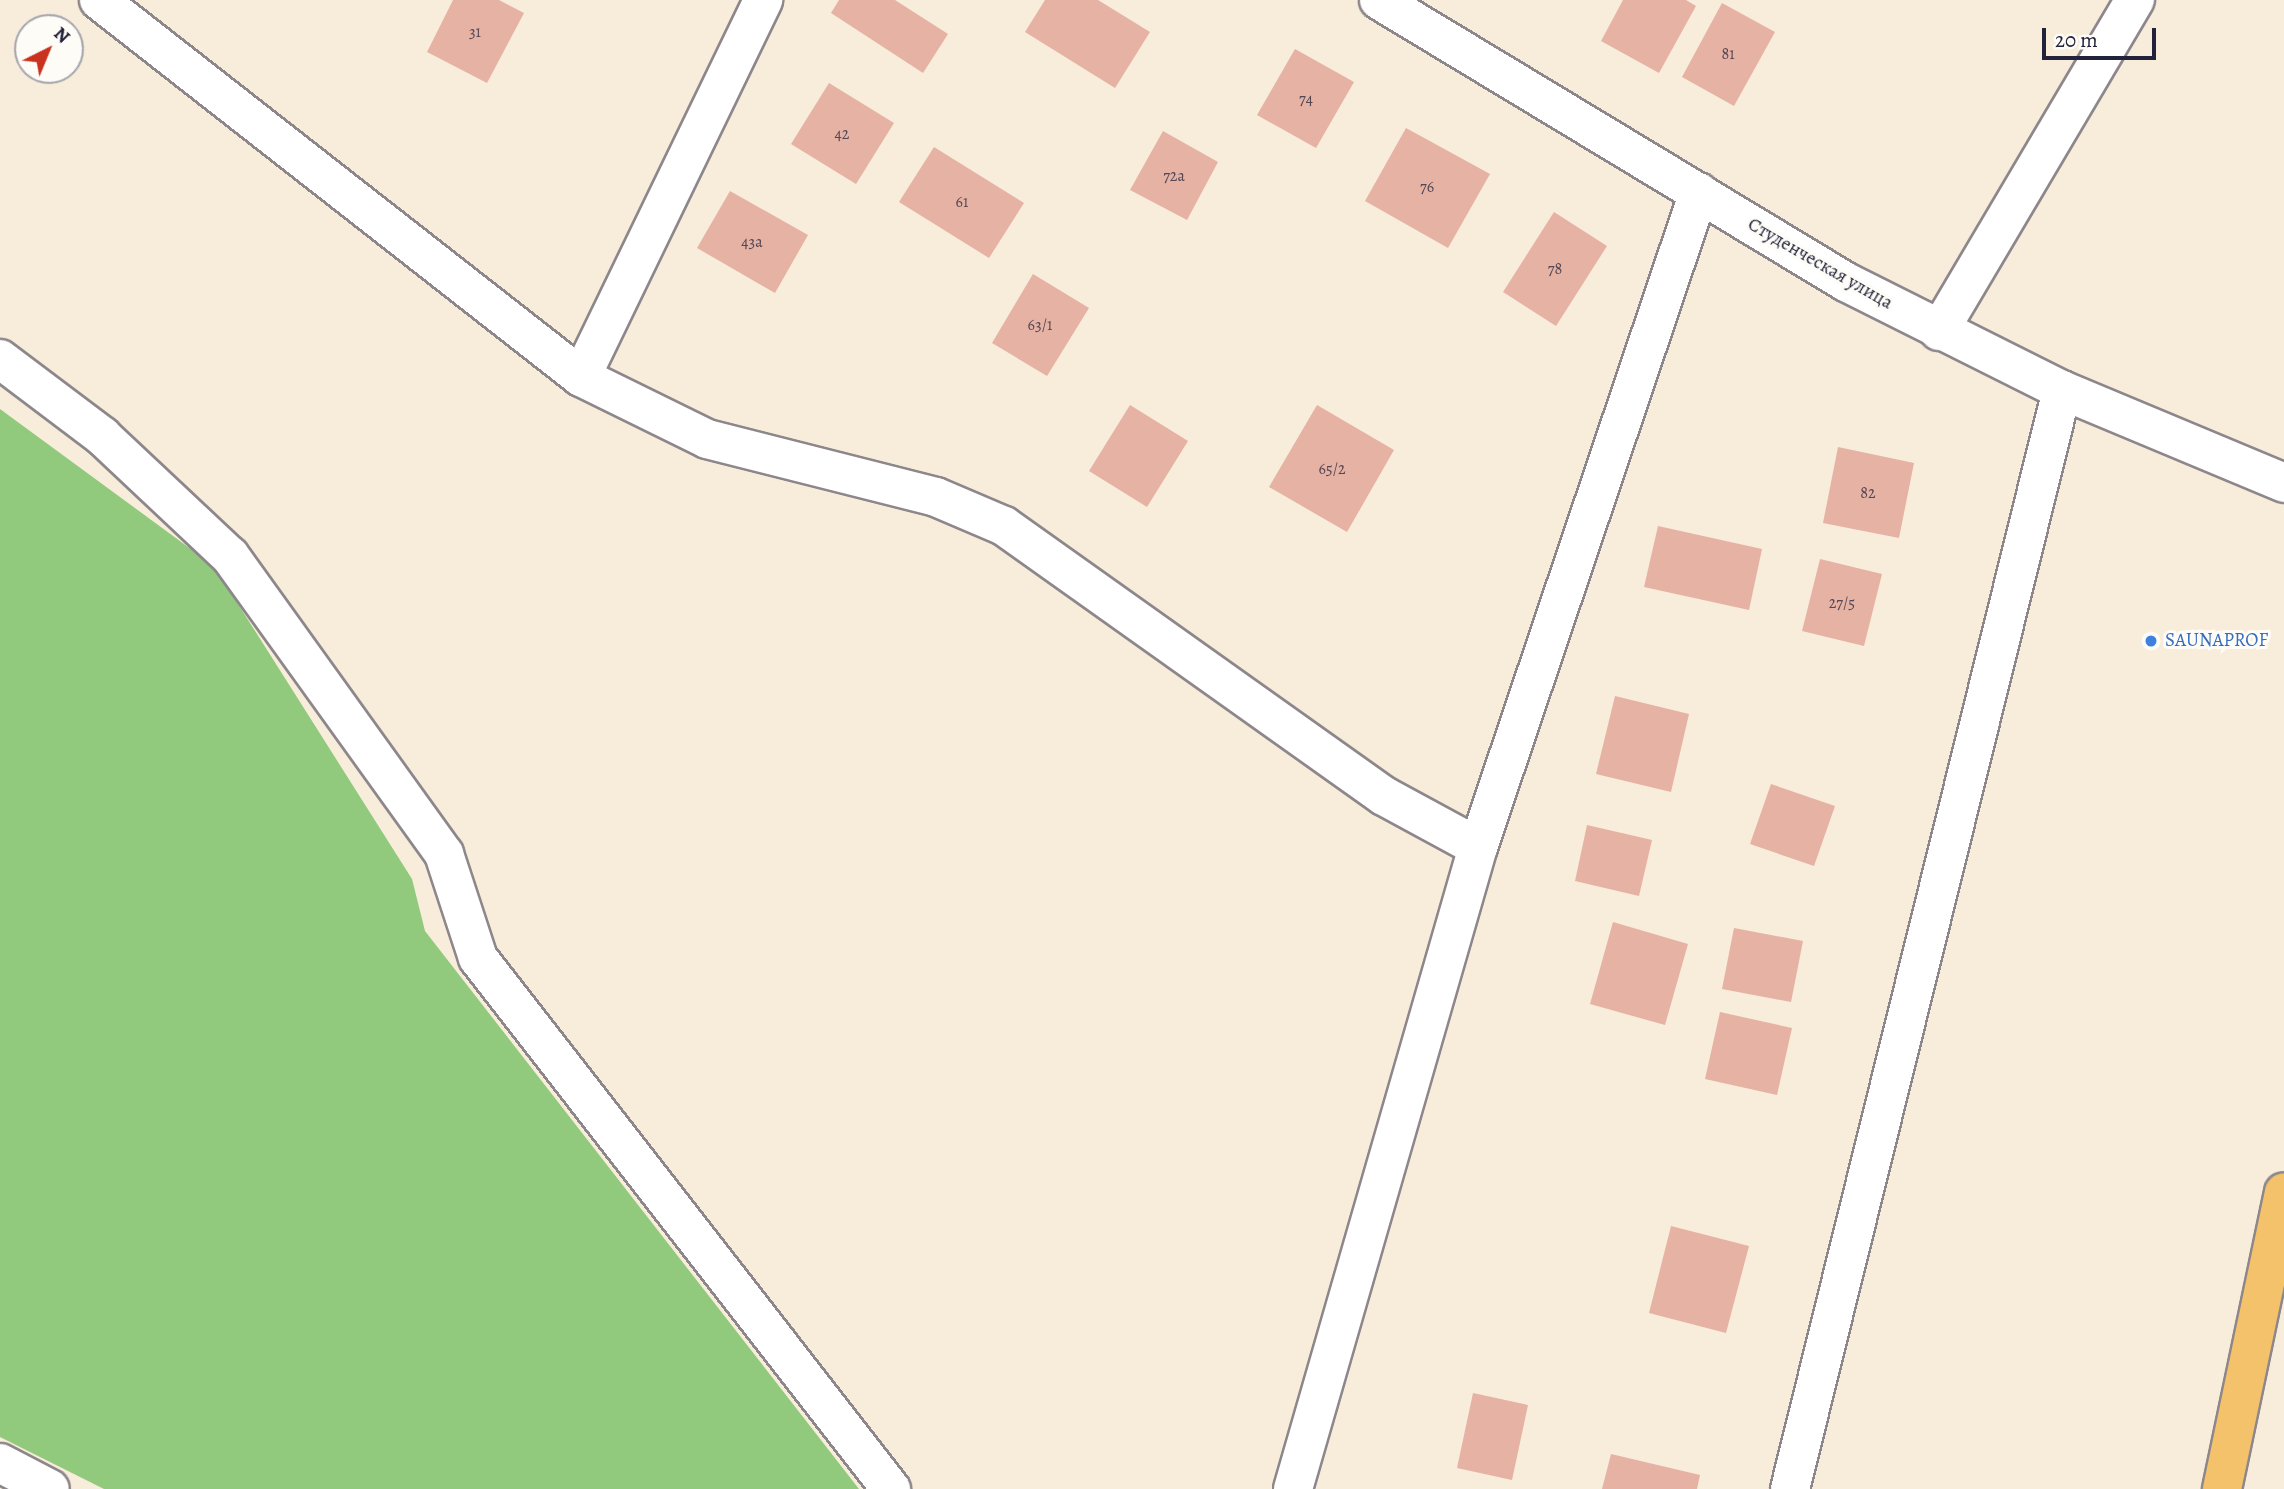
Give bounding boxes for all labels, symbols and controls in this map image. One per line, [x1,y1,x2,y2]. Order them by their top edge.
north arrow [14,14,84,84]
scale bar [2046,14,2160,58]
text: N [48,21,76,49]
house number: 31 [469,22,481,42]
text: 20 m [2055,26,2098,54]
house number: 81 [1721,44,1735,64]
house number: 74 [1299,89,1313,109]
house number: 42 [835,124,849,144]
house number: 72а [1163,166,1185,186]
house number: 76 [1420,177,1434,197]
house number: 61 [956,192,968,212]
street label: Студенческая улица [1743,213,1897,315]
house number: 43а [741,232,763,252]
house number: 78 [1548,259,1562,279]
house number: 63/1 [1028,315,1052,335]
house number: 65/2 [1318,459,1346,479]
house number: 82 [1860,483,1876,503]
house number: 27/5 [1829,593,1855,613]
place label: SAUNAPROF [2165,630,2268,652]
marker: SAUNAPROF [2143,633,2159,649]

